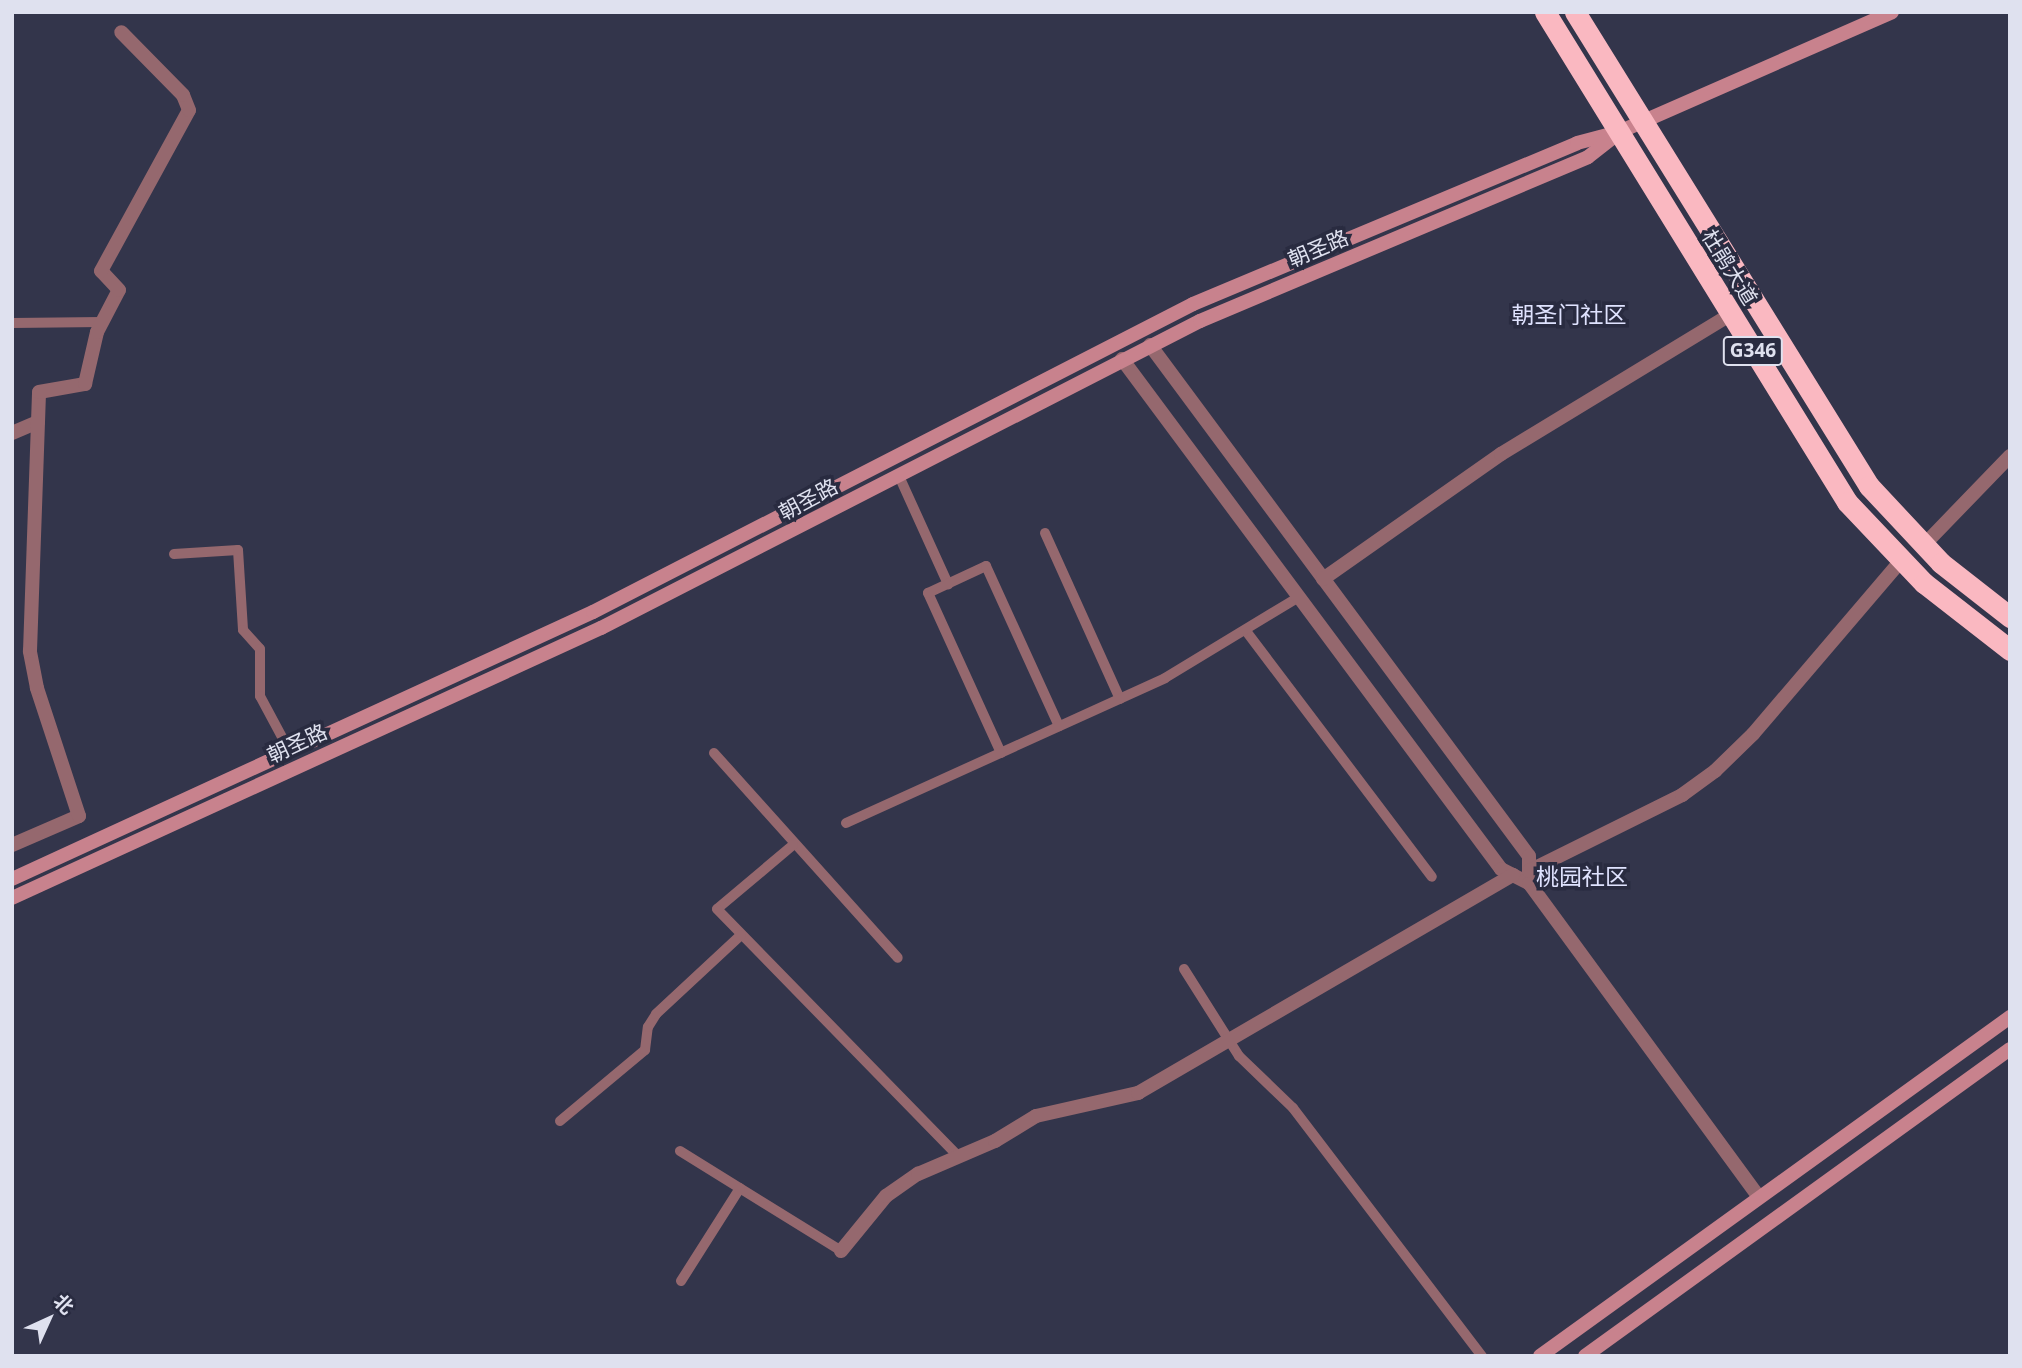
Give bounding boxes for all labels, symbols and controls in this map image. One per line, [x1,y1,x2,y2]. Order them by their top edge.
street label: 朝圣路 [1284,224,1352,272]
street label: 杜鹃大道 [1697,225,1763,309]
district label: 朝圣门社区 [1512,300,1626,328]
road number: G346 [1722,336,1784,366]
street label: 朝圣路 [774,473,842,525]
street label: 朝圣路 [263,718,331,768]
district label: 桃园社区 [1536,862,1628,890]
north arrow [14,1284,84,1354]
text: 北 [48,1288,80,1320]

